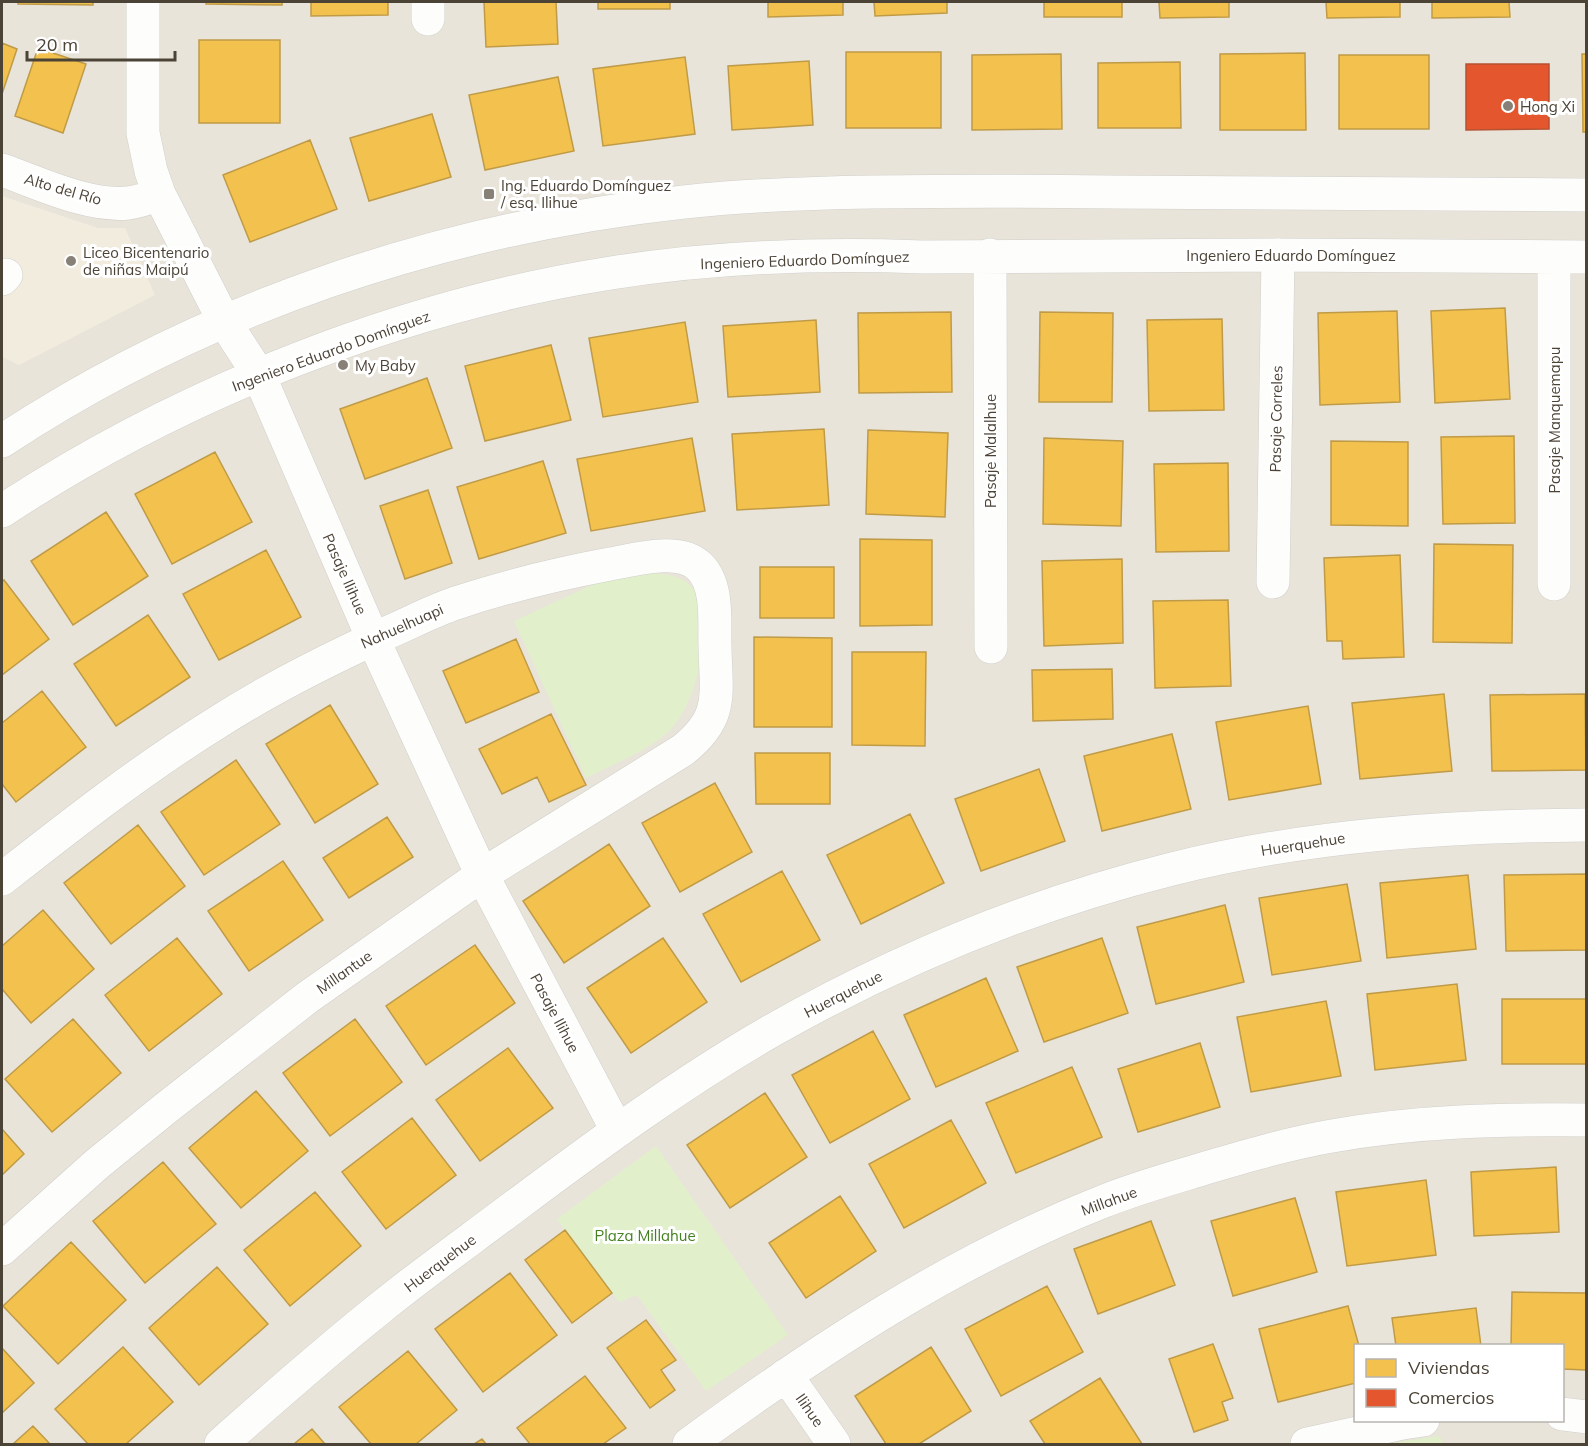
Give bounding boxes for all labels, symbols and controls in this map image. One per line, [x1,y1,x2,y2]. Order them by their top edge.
scale bar [27,24,176,62]
text: 20 m [36,33,78,56]
place label: Hong Xi [1520,97,1575,116]
marker: Hong Xi [1501,99,1515,113]
street label: Alto del Río [22,169,104,209]
place label: Ing. Eduardo Domínguez / esq. Ilihue [500,176,671,212]
marker: Ing. Eduardo Domínguez / esq. Ilihue [482,187,496,201]
place label: Liceo Bicentenario de niñas Maipú [83,243,209,279]
street label: Ingeniero Eduardo Domínguez [1186,246,1396,265]
street label: Ingeniero Eduardo Domínguez [700,247,910,273]
marker: Liceo Bicentenario de niñas Maipú [64,254,78,268]
street label: Ingeniero Eduardo Domínguez [229,306,433,396]
street label: Pasaje Manquemapu [1545,347,1564,493]
place label: My Baby [355,356,416,375]
marker: My Baby [336,358,350,372]
street label: Pasaje Correles [1266,365,1286,473]
street label: Pasaje Malalhue [981,394,1000,508]
street label: Pasaje Ilihue [319,530,371,618]
street label: Nahuelhuapi [358,599,446,653]
street label: Huerquehue [1259,828,1347,860]
street label: Millantue [313,946,375,998]
street label: Huerquehue [801,966,885,1022]
street label: Pasaje Ilihue [526,970,584,1056]
street label: Millahue [1078,1182,1140,1220]
park label: Plaza Millahue [594,1226,696,1245]
street label: Huerquehue [400,1230,480,1296]
legend [1354,1344,1564,1422]
text: Viviendas [1408,1356,1490,1379]
text: Comercios [1408,1386,1494,1409]
street label: Ilihue [792,1390,828,1430]

